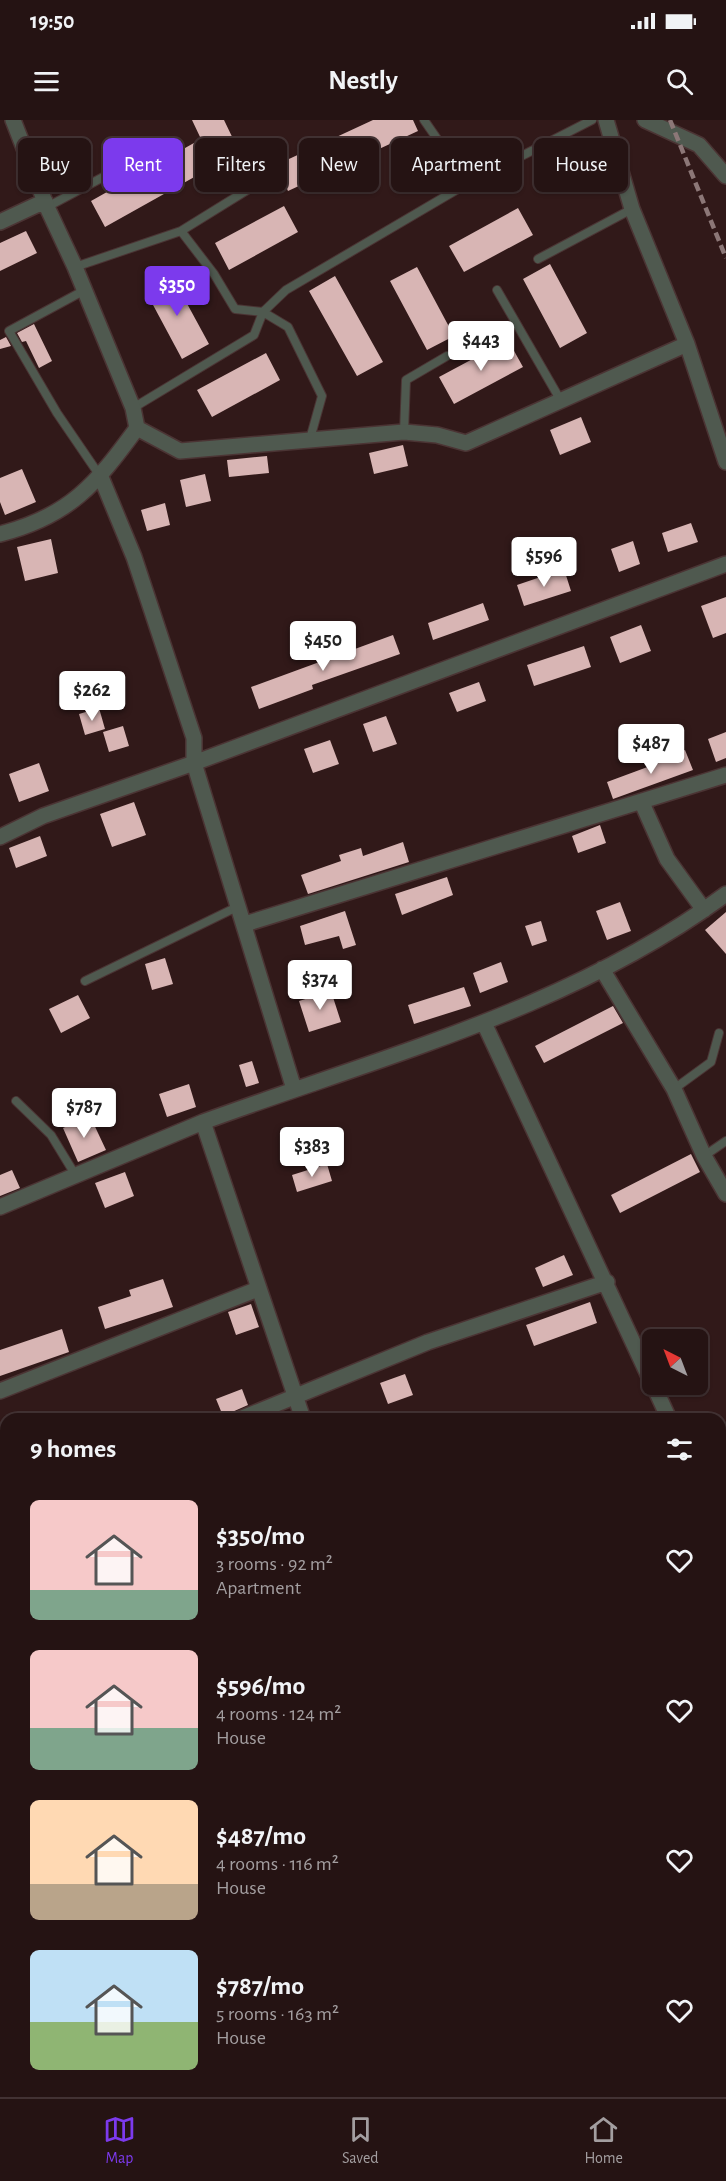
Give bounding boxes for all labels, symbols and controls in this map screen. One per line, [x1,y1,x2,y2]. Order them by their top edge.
text: 19:50 [30,10,75,32]
icon: menu [30,65,63,98]
icon: search [663,65,696,98]
text: Nestly [328,67,398,94]
chip: Buy [18,138,91,192]
chip: Rent [103,138,183,192]
chip: Filters [195,138,287,192]
chip: New [299,138,379,192]
chip: Apartment [391,138,522,192]
chip: House [534,138,628,192]
pin: $350 [141,266,213,317]
text: $350 [159,275,195,295]
pin: $443 [445,321,517,372]
text: $443 [462,330,500,350]
pin: $596 [508,537,580,588]
text: $596 [526,546,562,566]
pin: $450 [287,621,359,672]
text: $450 [304,630,342,650]
pin: $262 [56,671,128,722]
text: $262 [73,680,111,700]
pin: $487 [615,724,687,775]
text: $487 [632,733,670,753]
pin: $374 [284,960,356,1011]
text: $374 [302,969,338,989]
pin: $787 [48,1088,120,1139]
text: $787 [66,1097,102,1117]
pin: $383 [276,1127,348,1178]
text: $383 [294,1136,330,1156]
north arrow [642,1329,708,1395]
map controls [642,1329,708,1395]
icon: filters [663,1433,696,1466]
text: 9 homes [30,1436,116,1462]
text: $350/mo [216,1523,305,1549]
icon: home [78,1524,150,1596]
icon: heart [663,1544,696,1577]
text: 3 rooms · 92 m² [216,1554,333,1574]
text: Apartment [216,1578,301,1598]
text: $596/mo [216,1673,305,1699]
icon: home [78,1674,150,1746]
icon: heart [663,1694,696,1727]
text: 4 rooms · 124 m² [216,1704,341,1724]
text: House [216,1728,266,1748]
text: $487/mo [216,1823,306,1849]
icon: home [78,1824,150,1896]
icon: heart [663,1844,696,1877]
text: 4 rooms · 116 m² [216,1854,339,1874]
text: House [216,1878,266,1898]
text: $787/mo [216,1973,304,1999]
icon: home [78,1974,150,2046]
icon: heart [663,1994,696,2027]
text: 5 rooms · 163 m² [216,2004,339,2024]
text: House [216,2028,266,2048]
tab: Map [103,2113,136,2168]
tab: Saved [342,2113,379,2168]
tab: Home [585,2113,623,2168]

